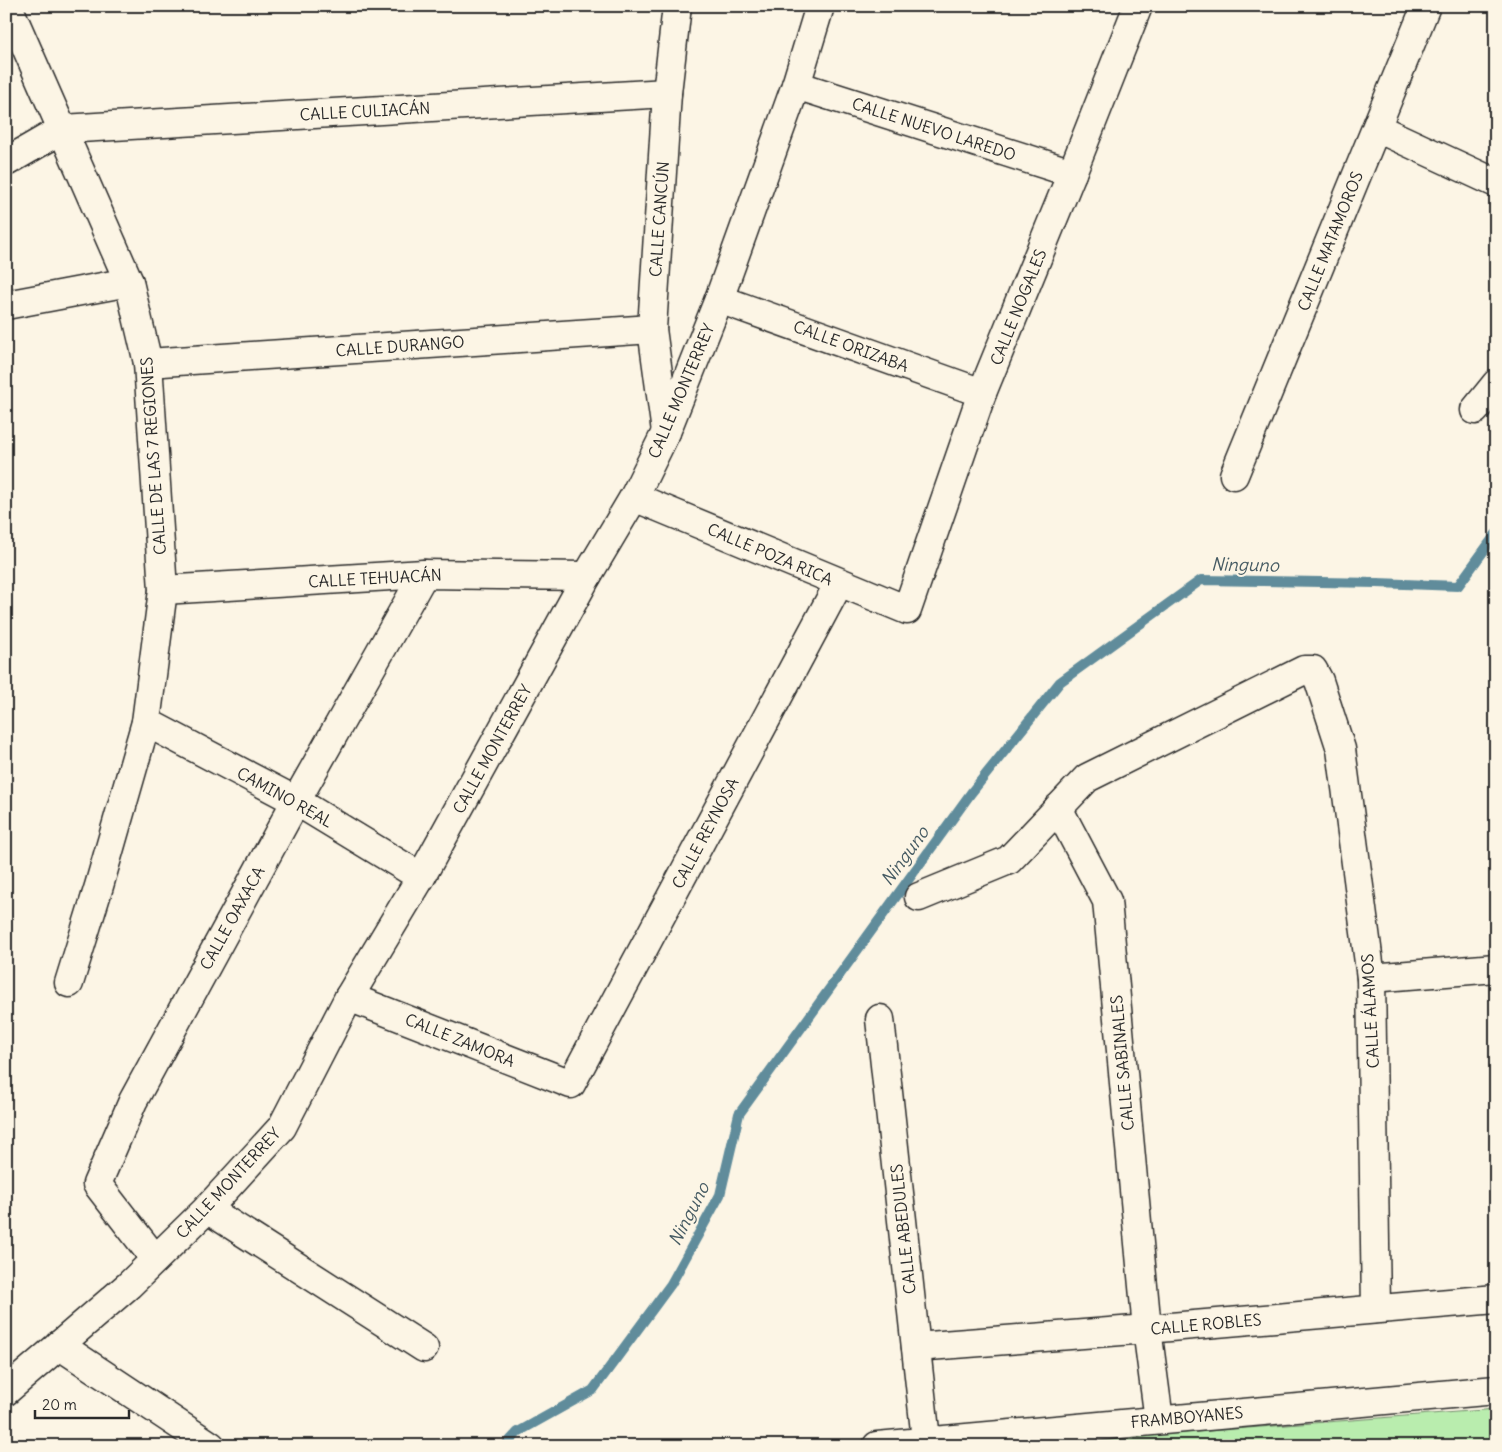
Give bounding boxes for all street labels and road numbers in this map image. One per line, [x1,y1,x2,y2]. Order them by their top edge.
street label: CALLE NUEVO LAREDO [849,93,1019,165]
street label: CALLE CULIACÁN [299,98,431,124]
street label: CALLE CANCÚN [645,161,673,277]
street label: CALLE MATAMOROS [1293,168,1367,314]
street label: CALLE NOGALES [986,246,1050,368]
street label: CALLE ORIZABA [791,316,911,376]
street label: CALLE MONTERREY [644,321,718,461]
street label: CALLE DURANGO [335,332,465,360]
street label: CALLE DE LAS 7 REGIONES [136,356,170,556]
street label: CALLE POZA RICA [704,519,836,589]
street label: CALLE TEHUACÁN [308,565,442,591]
street label: CALLE MONTERREY [448,681,536,817]
street label: CAMINO REAL [234,762,337,832]
street label: CALLE REYNOSA [667,774,743,892]
street label: CALLE OAXACA [195,863,269,973]
street label: CALLE ÁLAMOS [1357,953,1383,1069]
street label: CALLE SABINALES [1106,994,1138,1132]
street label: CALLE ZAMORA [402,1009,518,1071]
street label: CALLE MONTERREY [171,1123,285,1243]
street label: CALLE ABEDULES [886,1163,920,1295]
street label: CALLE ROBLES [1150,1309,1262,1339]
street label: FRAMBOYANES [1130,1402,1244,1432]

